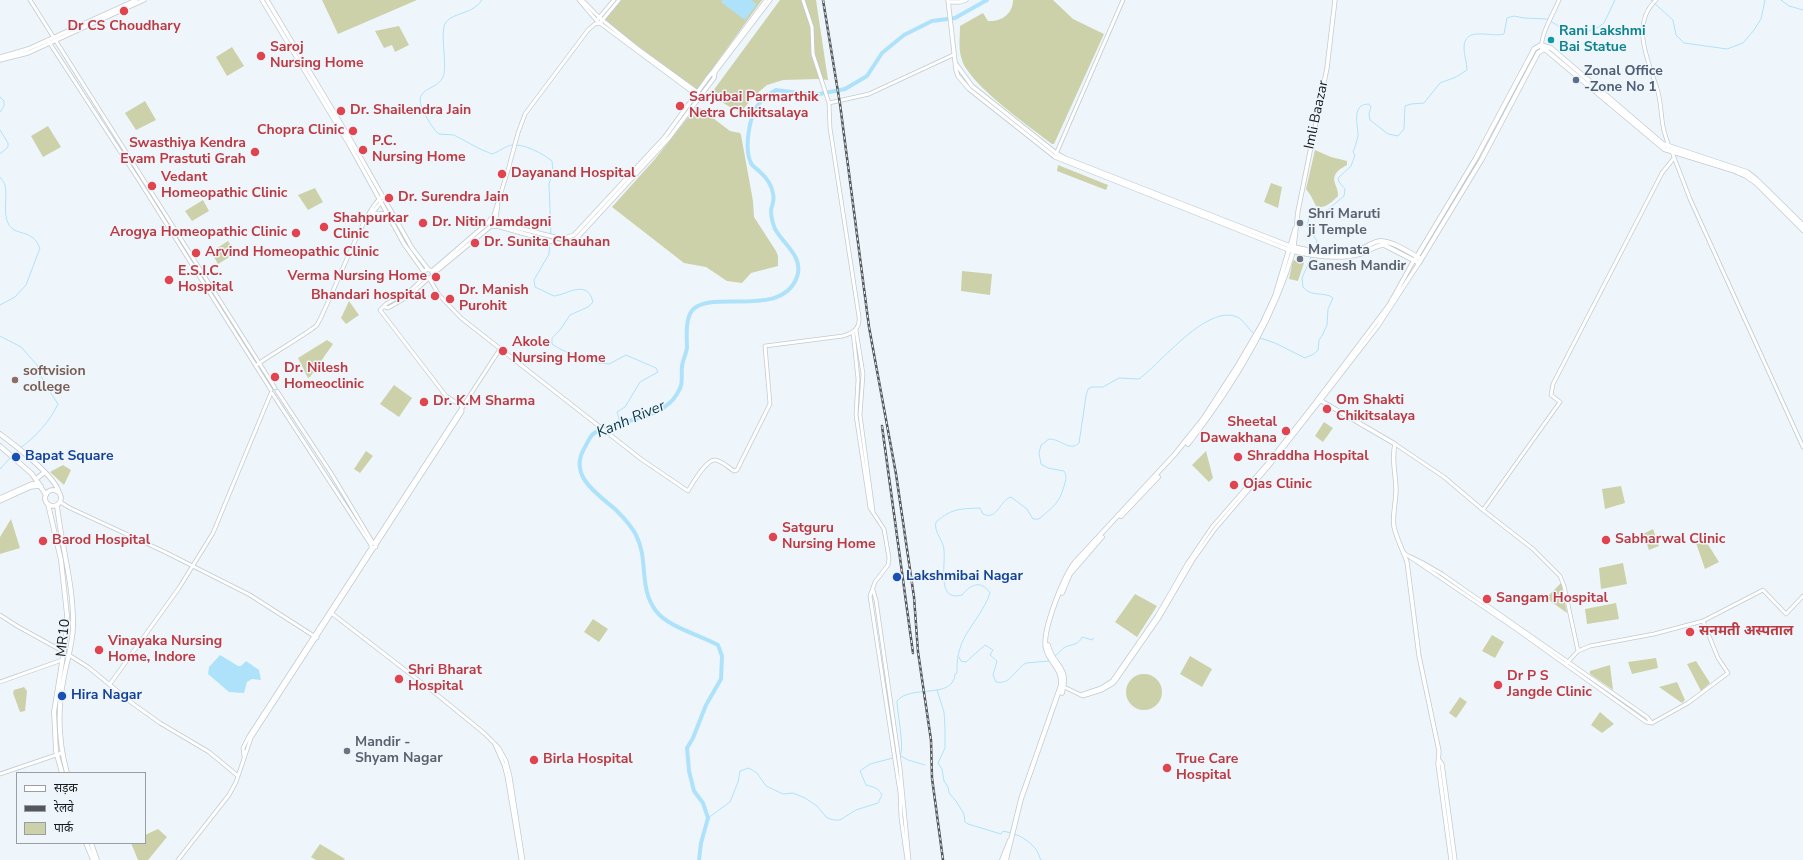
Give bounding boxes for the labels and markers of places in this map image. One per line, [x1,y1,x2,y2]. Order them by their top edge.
marker: Dr CS Choudhary [118,5,130,17]
place label: Dr CS Choudhary [67,19,181,35]
place label: Rani Lakshmi Bai Statue [1559,24,1646,56]
marker: Rani Lakshmi Bai Statue [1546,35,1556,45]
place label: Saroj Nursing Home [270,40,364,72]
marker: Saroj Nursing Home [255,50,267,62]
place label: Zonal Office -Zone No 1 [1584,64,1663,96]
marker: Zonal Office -Zone No 1 [1571,75,1581,85]
place label: Sarjubai Parmarthik Netra Chikitsalaya [689,90,819,122]
marker: Sarjubai Parmarthik Netra Chikitsalaya [674,100,686,112]
place label: Dr. Shailendra Jain [350,103,471,119]
marker: Dr. Shailendra Jain [335,105,347,117]
place label: Chopra Clinic [257,123,344,139]
marker: Chopra Clinic [347,125,359,137]
place label: P.C. Nursing Home [372,134,466,166]
place label: Swasthiya Kendra Evam Prastuti Grah [120,136,246,168]
marker: P.C. Nursing Home [357,144,369,156]
marker: Swasthiya Kendra Evam Prastuti Grah [249,146,261,158]
place label: Dayanand Hospital [511,166,636,182]
marker: Dayanand Hospital [496,168,508,180]
place label: Vedant Homeopathic Clinic [161,170,287,202]
marker: Vedant Homeopathic Clinic [146,180,158,192]
place label: Dr. Surendra Jain [398,190,509,206]
marker: Dr. Surendra Jain [383,192,395,204]
place label: Shri Maruti ji Temple [1308,207,1380,240]
place label: Shahpurkar Clinic [333,211,408,244]
place label: Dr. Nitin Jamdagni [432,215,551,231]
marker: Dr. Nitin Jamdagni [417,217,429,229]
marker: Shri Maruti ji Temple [1295,218,1305,228]
marker: Shahpurkar Clinic [318,221,330,233]
place label: Arogya Homeopathic Clinic [110,225,287,241]
marker: Arogya Homeopathic Clinic [290,227,302,239]
place label: Dr. Sunita Chauhan [484,235,610,251]
marker: Dr. Sunita Chauhan [469,237,481,249]
place label: Marimata Ganesh Mandir [1308,243,1406,276]
place label: Arvind Homeopathic Clinic [205,245,379,261]
marker: Arvind Homeopathic Clinic [190,247,202,259]
marker: Marimata Ganesh Mandir [1295,254,1305,264]
place label: E.S.I.C. Hospital [178,264,233,296]
place label: Verma Nursing Home [288,269,427,285]
marker: Verma Nursing Home [430,271,442,283]
marker: E.S.I.C. Hospital [163,274,175,286]
place label: Dr. Manish Purohit [459,283,529,316]
place label: Bhandari hospital [311,288,426,304]
marker: Bhandari hospital [429,290,441,302]
marker: Dr. Manish Purohit [444,293,456,305]
place label: Akole Nursing Home [512,335,606,368]
marker: Akole Nursing Home [497,345,509,357]
place label: Dr. Nilesh Homeoclinic [284,361,364,394]
place label: softvision college [23,364,86,396]
marker: Dr. Nilesh Homeoclinic [269,371,281,383]
marker: softvision college [10,375,20,385]
place label: Om Shakti Chikitsalaya [1336,393,1415,426]
place label: Dr. K.M Sharma [433,394,535,410]
marker: Dr. K.M Sharma [418,396,430,408]
marker: Om Shakti Chikitsalaya [1321,403,1333,415]
place label: Sheetal Dawakhana [1200,415,1277,448]
marker: Sheetal Dawakhana [1280,425,1292,437]
place label: Bapat Square [25,449,113,465]
place label: Shraddha Hospital [1247,449,1369,465]
marker: Bapat Square [10,451,22,463]
marker: Shraddha Hospital [1232,451,1244,463]
place label: Ojas Clinic [1243,477,1312,493]
marker: Ojas Clinic [1228,479,1240,491]
place label: Satguru Nursing Home [782,521,876,554]
marker: Satguru Nursing Home [767,531,779,543]
place label: Sabharwal Clinic [1615,532,1725,548]
place label: Barod Hospital [52,533,150,549]
marker: Sabharwal Clinic [1600,534,1612,546]
marker: Barod Hospital [37,535,49,547]
place label: Lakshmibai Nagar [906,569,1023,585]
marker: Lakshmibai Nagar [891,571,903,583]
place label: Sangam Hospital [1496,591,1608,607]
marker: Sangam Hospital [1481,593,1493,605]
place label: सनमती अस्पताल [1699,624,1793,640]
marker: सनमती अस्पताल [1684,626,1696,638]
place label: Vinayaka Nursing Home, Indore [108,634,222,666]
marker: Vinayaka Nursing Home, Indore [93,644,105,656]
place label: Shri Bharat Hospital [408,663,482,696]
place label: Dr P S Jangde Clinic [1507,669,1592,702]
marker: Shri Bharat Hospital [393,673,405,685]
marker: Dr P S Jangde Clinic [1492,679,1504,691]
place label: Hira Nagar [71,688,142,704]
marker: Hira Nagar [56,690,68,702]
place label: Mandir - Shyam Nagar [355,735,443,768]
marker: Mandir - Shyam Nagar [342,746,352,756]
place label: Birla Hospital [543,752,633,768]
place label: True Care Hospital [1176,752,1238,784]
marker: Birla Hospital [528,754,540,766]
marker: True Care Hospital [1161,762,1173,774]

